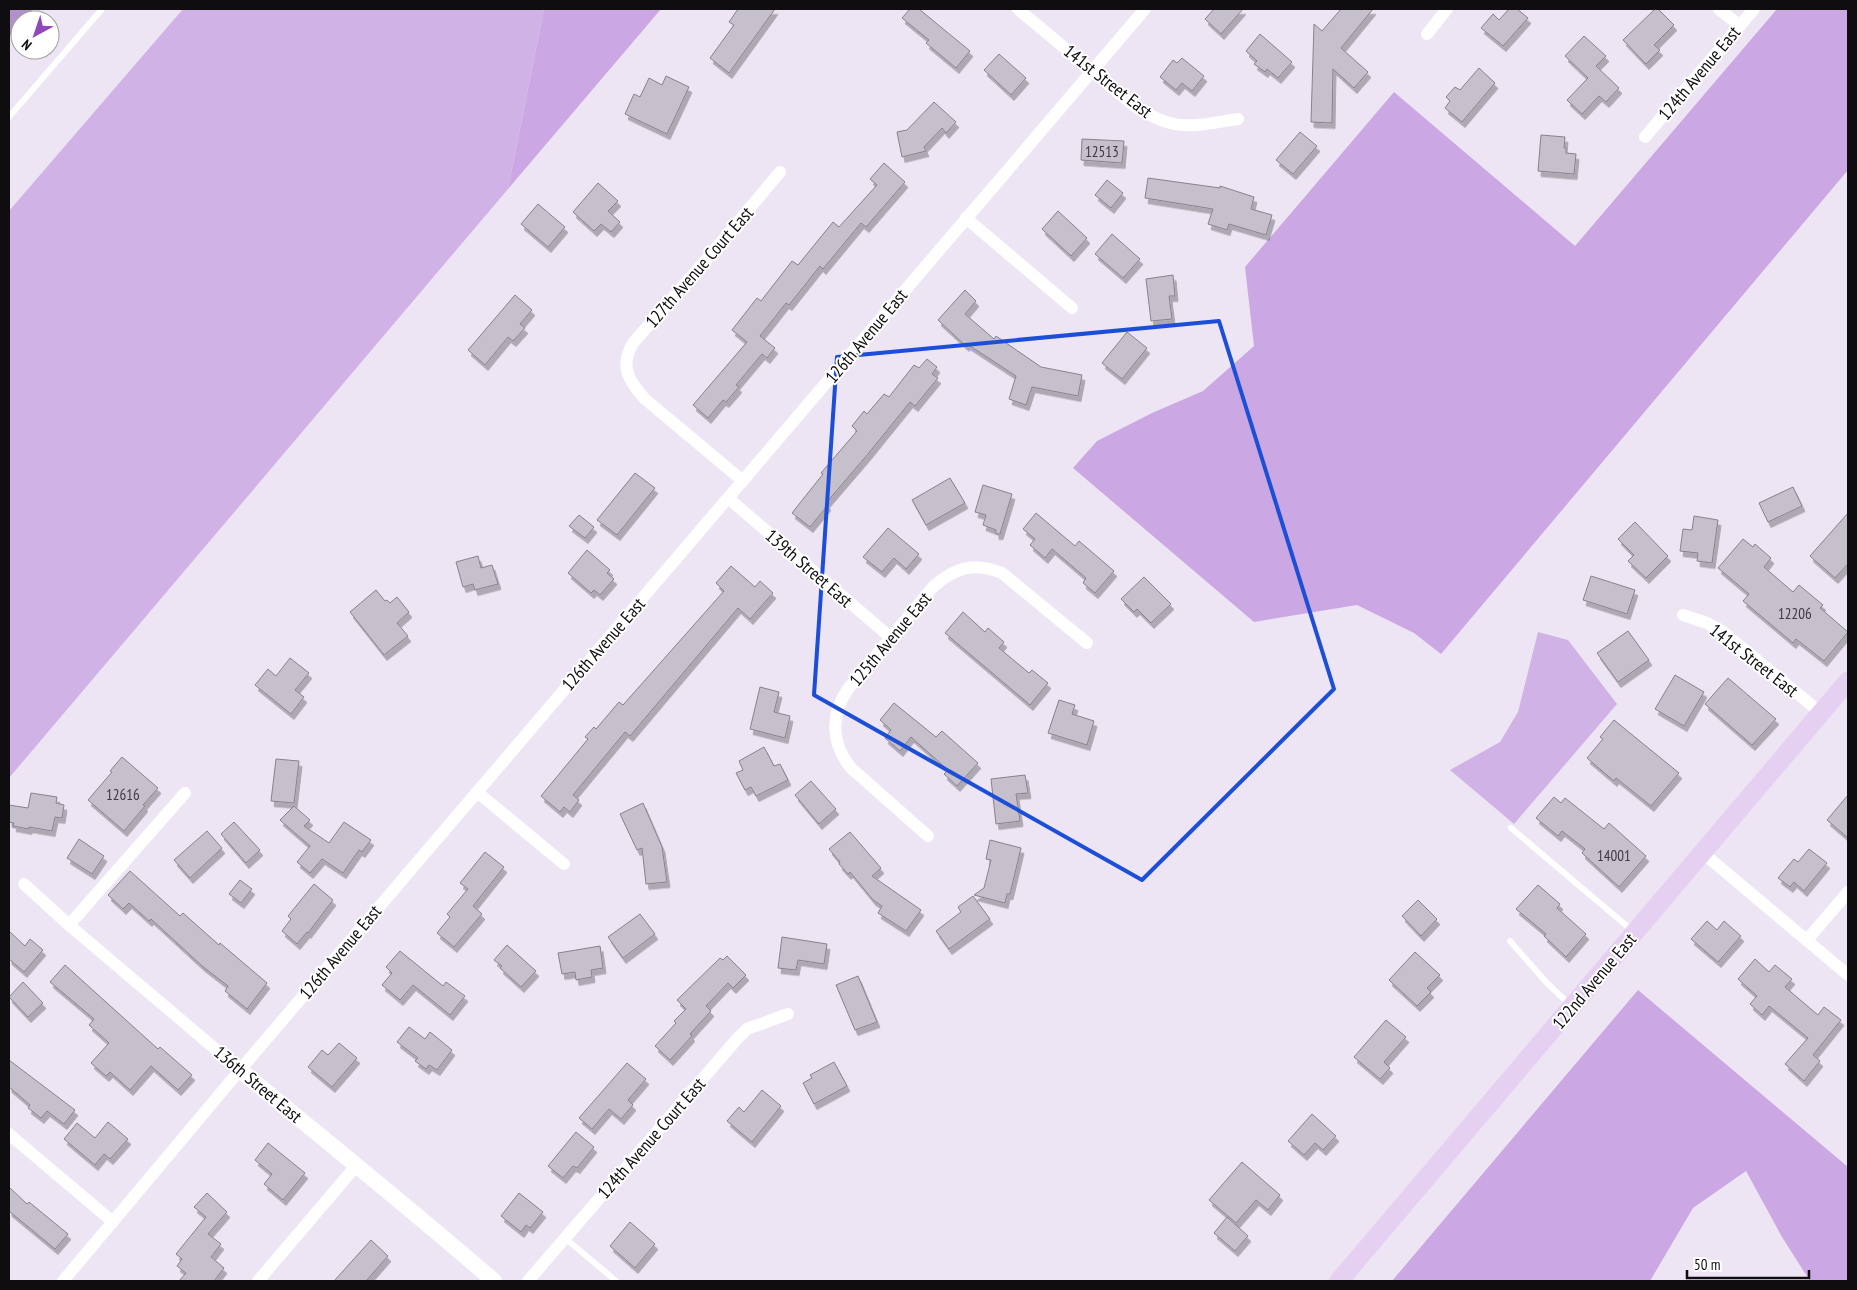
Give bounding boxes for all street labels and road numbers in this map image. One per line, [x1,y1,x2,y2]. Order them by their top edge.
street label: 124th Avenue East [1653,21,1745,125]
street label: 141st Street East [1059,39,1157,123]
street label: 127th Avenue Court East [640,202,758,332]
street label: 126th Avenue East [820,284,912,388]
street label: 139th Street East [761,524,857,612]
street label: 125th Avenue East [844,587,936,691]
street label: 126th Avenue East [556,593,650,695]
street label: 141st Street East [1705,618,1803,702]
street label: 126th Avenue East [294,900,386,1004]
street label: 122nd Avenue East [1547,928,1641,1034]
street label: 136th Street East [209,1040,307,1128]
street label: 124th Avenue Court East [592,1073,710,1203]

